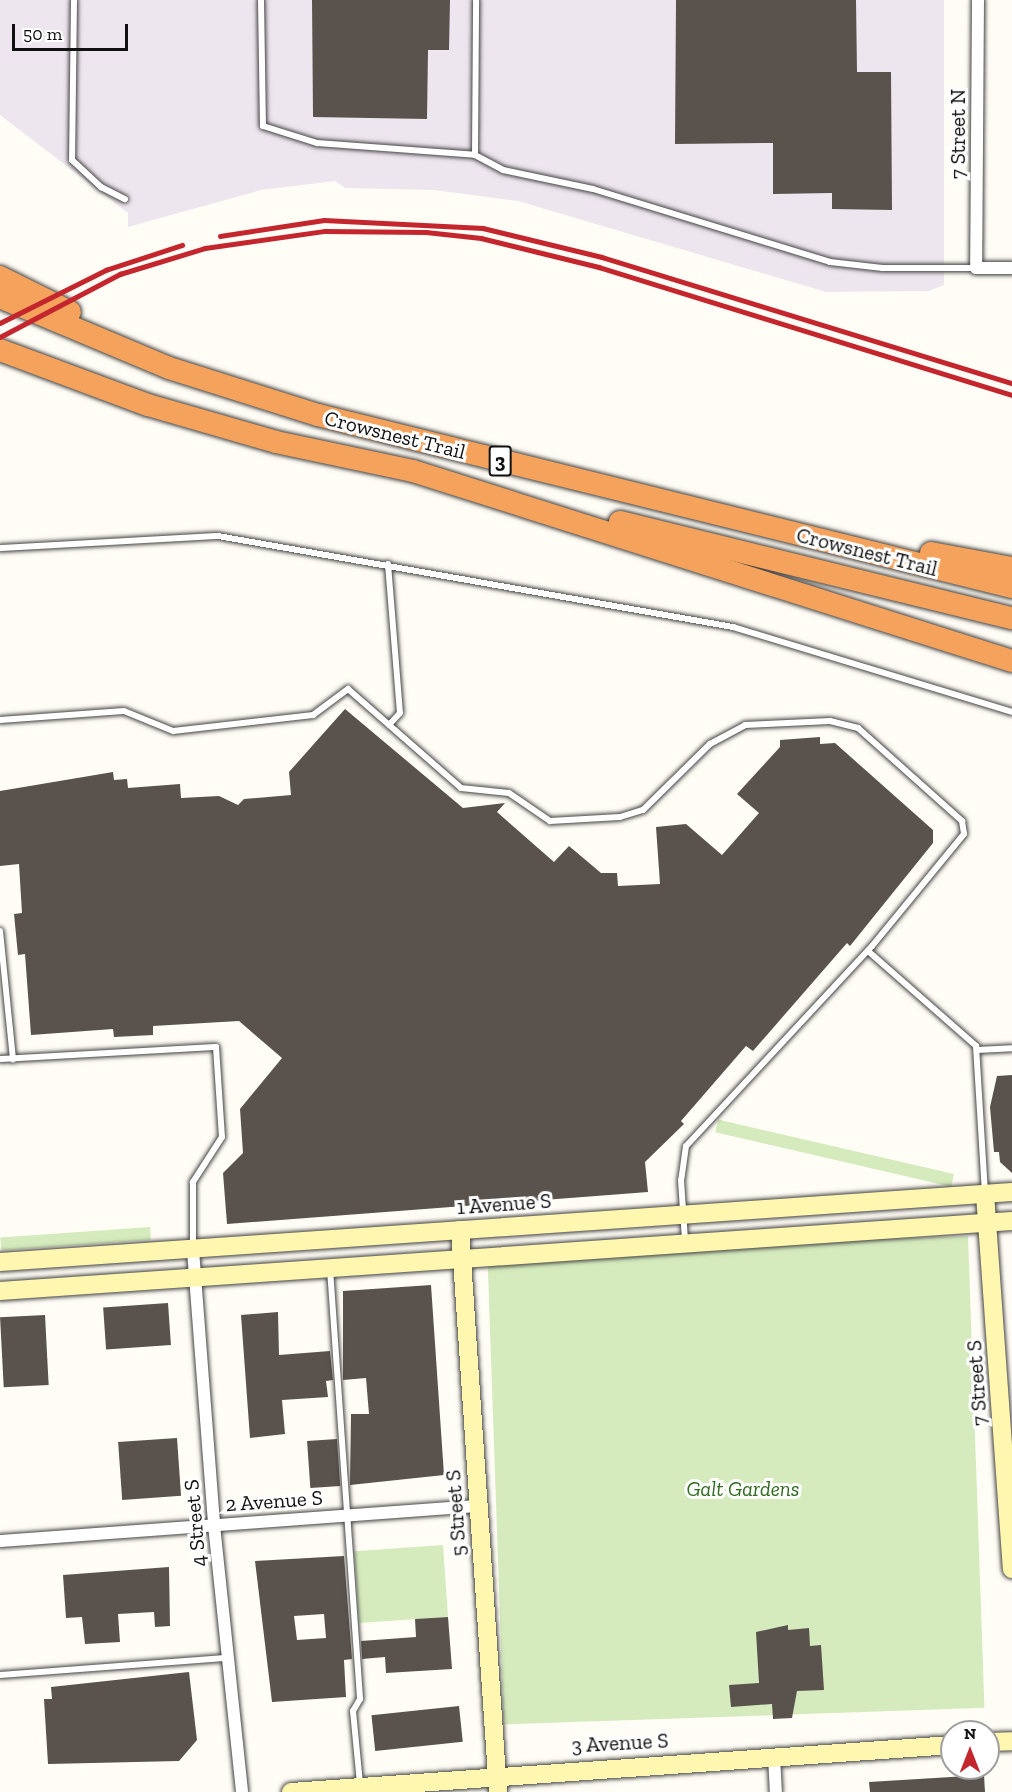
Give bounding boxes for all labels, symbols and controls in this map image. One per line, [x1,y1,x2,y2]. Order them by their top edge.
scale bar [15,12,130,50]
text: 50 m [23,23,62,45]
street label: 7 Street N [945,89,971,179]
street label: Crowsnest Trail [322,405,468,465]
road number: 3 [488,444,512,478]
street label: Crowsnest Trail [794,522,940,582]
street label: 1 Avenue S [456,1188,552,1220]
street label: 7 Street S [961,1339,993,1427]
street label: 5 Street S [440,1469,472,1557]
park label: Galt Gardens [686,1476,800,1502]
street label: 4 Street S [179,1478,211,1568]
street label: 2 Avenue S [224,1485,324,1517]
north arrow [940,1720,1000,1780]
text: N [964,1724,976,1743]
street label: 3 Avenue S [571,1728,669,1758]

